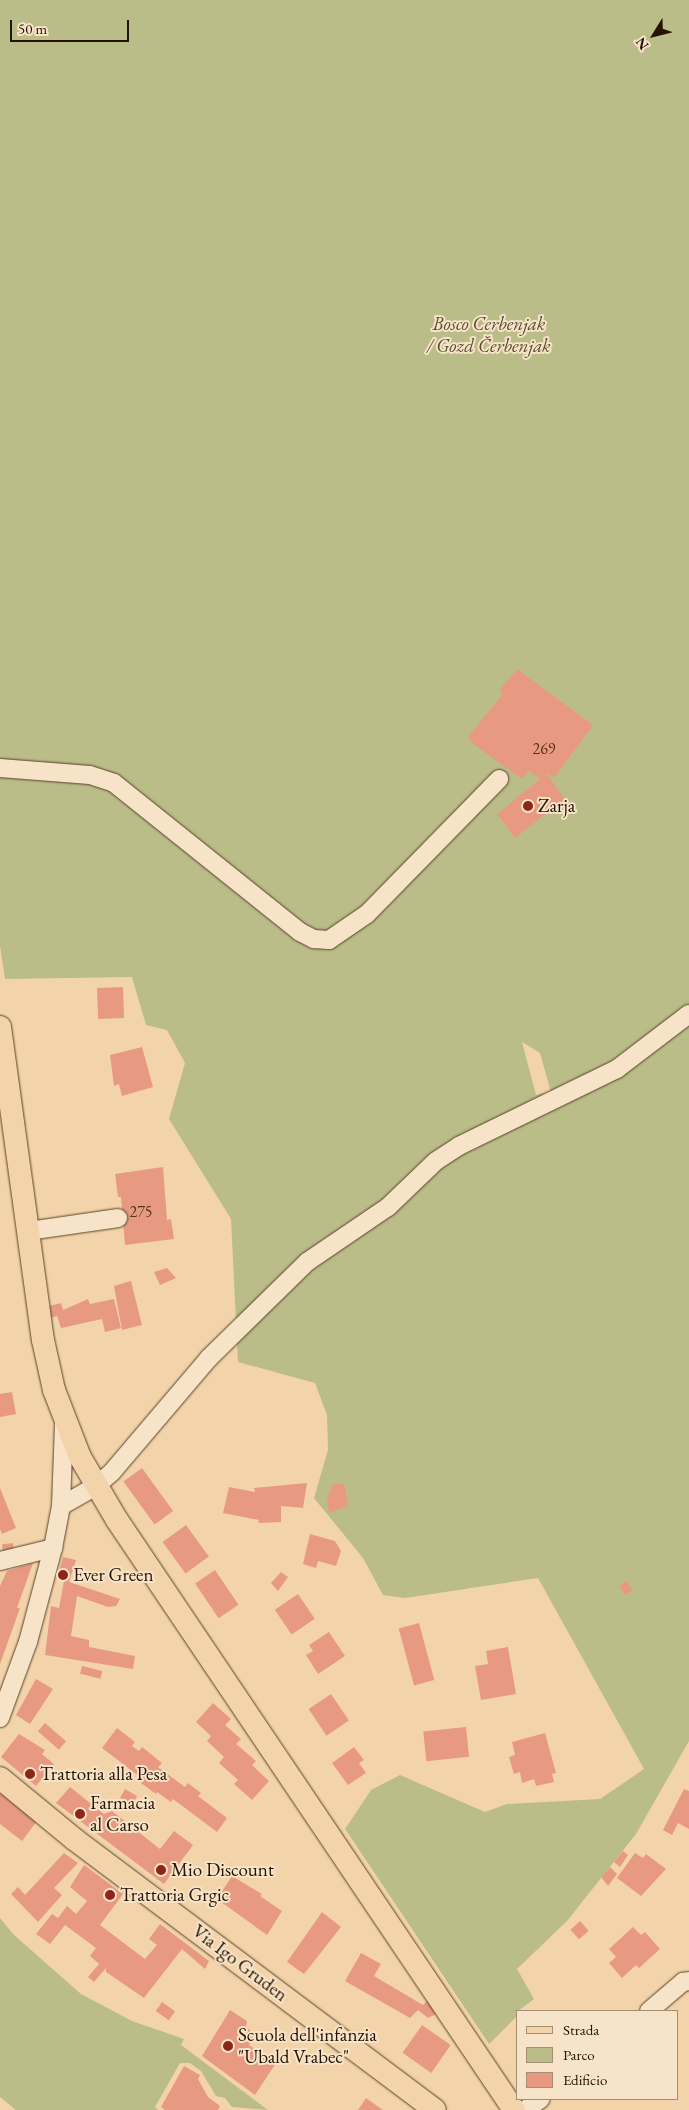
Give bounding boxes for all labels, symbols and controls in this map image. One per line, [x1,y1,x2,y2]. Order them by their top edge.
scale bar [12,10,131,42]
north arrow [629,10,679,60]
text: 50 m [18,19,47,38]
text: N [631,34,652,54]
park label: Bosco Cerbenjak / Gozd Čerbenjak [427,313,551,357]
house number: 269 [532,739,556,759]
place label: Zarja [538,795,575,817]
marker: Zarja [522,800,534,812]
house number: 275 [129,1202,153,1222]
place label: Ever Green [73,1564,153,1586]
marker: Ever Green [57,1569,69,1581]
place label: Trattoria alla Pesa [40,1763,167,1785]
marker: Trattoria alla Pesa [24,1768,36,1780]
place label: Farmacia al Carso [90,1792,155,1836]
marker: Farmacia al Carso [74,1808,86,1820]
place label: Mio Discount [171,1859,274,1881]
marker: Mio Discount [155,1864,167,1876]
place label: Trattoria Grgic [120,1884,229,1906]
marker: Trattoria Grgic [104,1889,116,1901]
street label: Via Igo Gruden [188,1920,292,2006]
legend [516,2010,679,2100]
text: Strada [563,2020,599,2039]
place label: Scuola dell'infanzia "Ubald Vrabec" [238,2024,377,2068]
marker: Scuola dell'infanzia "Ubald Vrabec" [222,2040,234,2052]
text: Parco [563,2045,595,2064]
text: Edificio [563,2070,607,2089]

